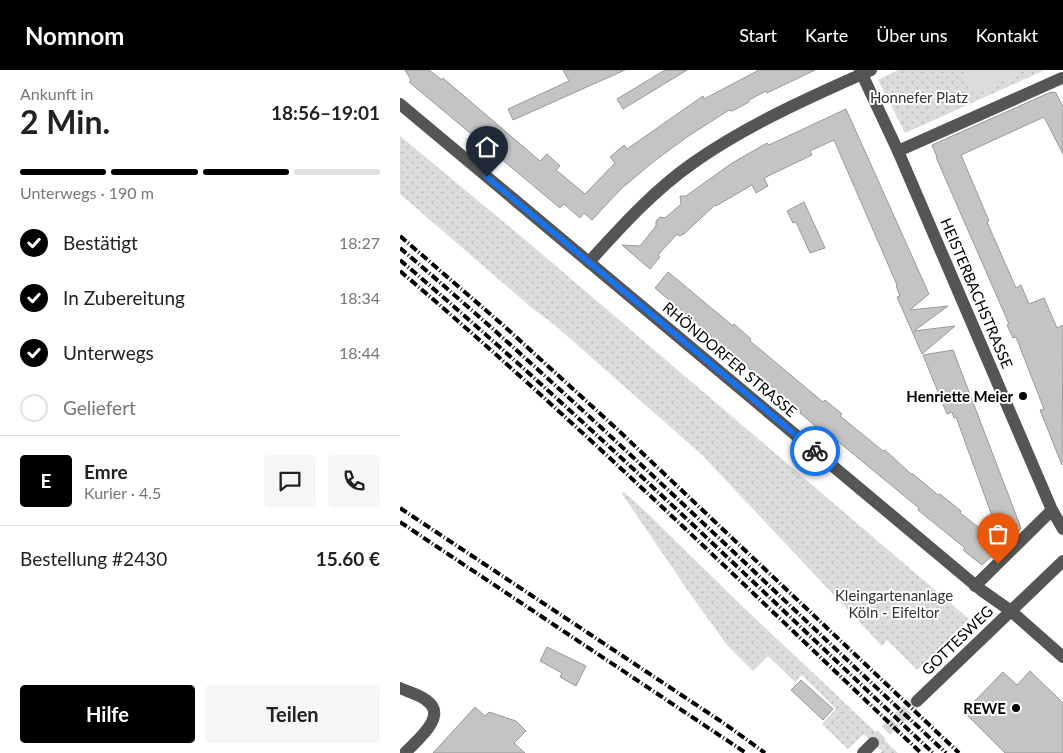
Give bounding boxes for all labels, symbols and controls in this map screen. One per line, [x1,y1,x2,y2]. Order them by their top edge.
text: Nomnom [25,21,124,50]
text: Start [739,24,777,46]
text: Karte [805,24,848,46]
text: Über uns [876,24,948,46]
text: Kontakt [976,24,1038,46]
text: Ankunft in [20,84,93,103]
park label: Honnefer Platz [870,88,968,106]
text: 18:56–19:01 [271,101,380,124]
text: 2 Min. [20,102,110,141]
pin [466,126,508,177]
icon: home [473,133,501,161]
text: Unterwegs · 190 m [20,183,154,202]
street label: HEISTERBACHSTRASSE [937,215,1017,371]
icon: check [20,229,48,257]
text: Bestätigt [63,231,138,254]
text: 18:27 [339,233,380,252]
icon: check [20,284,48,312]
text: In Zubereitung [63,286,185,309]
text: 18:34 [339,288,380,307]
street label: RHÖNDORFER STRASSE [659,298,801,420]
icon: check [20,339,48,367]
text: Unterwegs [63,341,154,364]
text: 18:44 [339,343,380,362]
place label: Henriette Meier [906,387,1013,405]
marker: Henriette Meier [1017,390,1029,402]
text: Geliefert [63,396,136,419]
courier [790,426,840,476]
icon: bike [801,437,829,465]
button: chat [264,455,316,507]
button: phone [328,455,380,507]
text: Emre [84,460,128,483]
text: E [41,469,51,492]
text: Kurier · 4.5 [84,483,161,502]
pin [977,513,1019,564]
icon: bag [984,520,1012,548]
text: Bestellung #2430 [20,547,167,570]
text: 15.60 € [316,547,380,570]
park label: Kleingartenanlage Köln - Eifeltor [835,586,953,621]
street label: GOTTESWEG [918,602,996,678]
button: Hilfe [20,685,195,743]
button: Teilen [205,685,380,743]
place label: REWE [963,699,1006,717]
marker: REWE [1010,702,1022,714]

